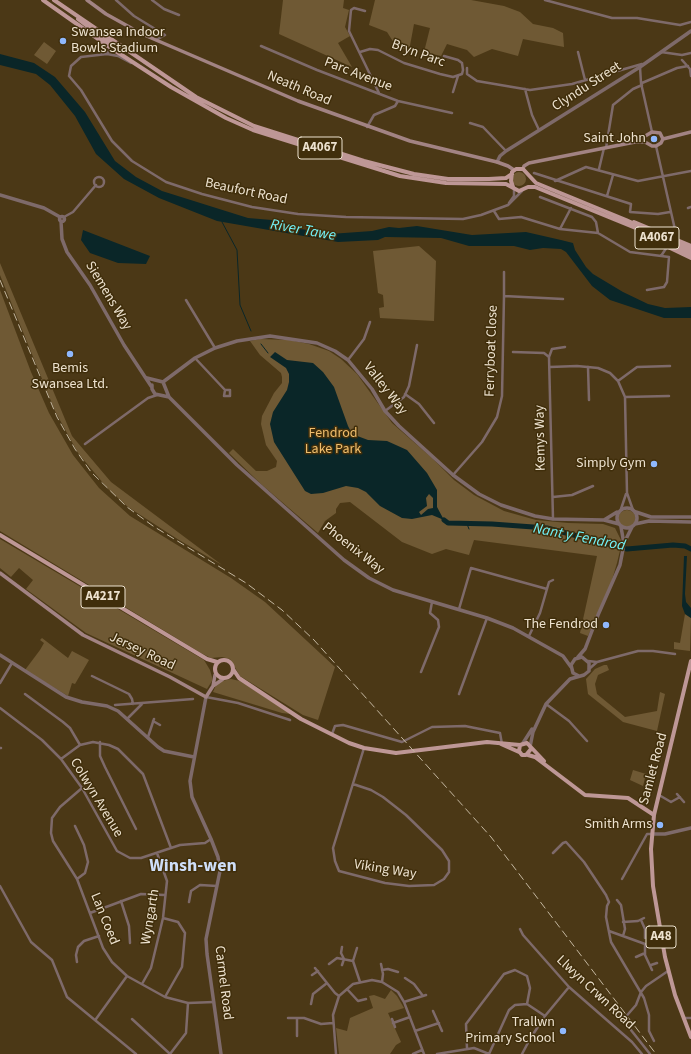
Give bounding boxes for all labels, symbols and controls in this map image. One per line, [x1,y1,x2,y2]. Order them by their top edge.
place label: Swansea Indoor Bowls Stadium [71,25,165,58]
marker: Swansea Indoor Bowls Stadium [58,36,68,46]
street label: Bryn Parc [389,37,447,71]
street label: Parc Avenue [322,54,394,96]
street label: Clyndu Street [549,58,625,116]
street label: Neath Road [264,68,334,110]
place label: Saint John [583,131,646,147]
marker: Saint John [649,134,659,144]
road number: A4067 [298,137,342,159]
street label: Beaufort Road [203,175,289,209]
water label: River Tawe [269,216,337,246]
road number: A4067 [635,227,679,249]
street label: Siemens Way [81,259,135,333]
street label: Ferryboat Close [482,305,502,397]
marker: Bemis Swansea Ltd. [65,349,75,359]
street label: Valley Way [359,359,411,419]
place label: Bemis Swansea Ltd. [32,361,108,394]
street label: Kemys Way [532,405,550,471]
park label: Fendrod Lake Park [305,426,361,458]
place label: Simply Gym [576,456,646,472]
marker: Simply Gym [649,459,659,469]
street label: Phoenix Way [318,519,388,579]
water label: Nant y Fendrod [531,520,627,556]
road number: A4217 [81,586,125,608]
place label: The Fendrod [524,617,598,633]
marker: The Fendrod [601,620,611,630]
street label: Jersey Road [106,629,178,675]
street label: Samlet Road [636,731,672,807]
street label: Colwyn Avenue [66,755,126,841]
place label: Smith Arms [584,817,652,833]
marker: Smith Arms [655,820,665,830]
district label: Winsh-wen [149,856,237,878]
street label: Viking Way [353,857,417,883]
street label: Wyngarth [138,888,164,946]
street label: Lan Coed [86,891,122,947]
road number: A48 [646,926,676,948]
street label: Carmel Road [210,945,236,1021]
street label: Llwyn Crwn Road [552,952,638,1034]
place label: Trallwn Primary School [465,1015,555,1048]
marker: Trallwn Primary School [558,1026,568,1036]

